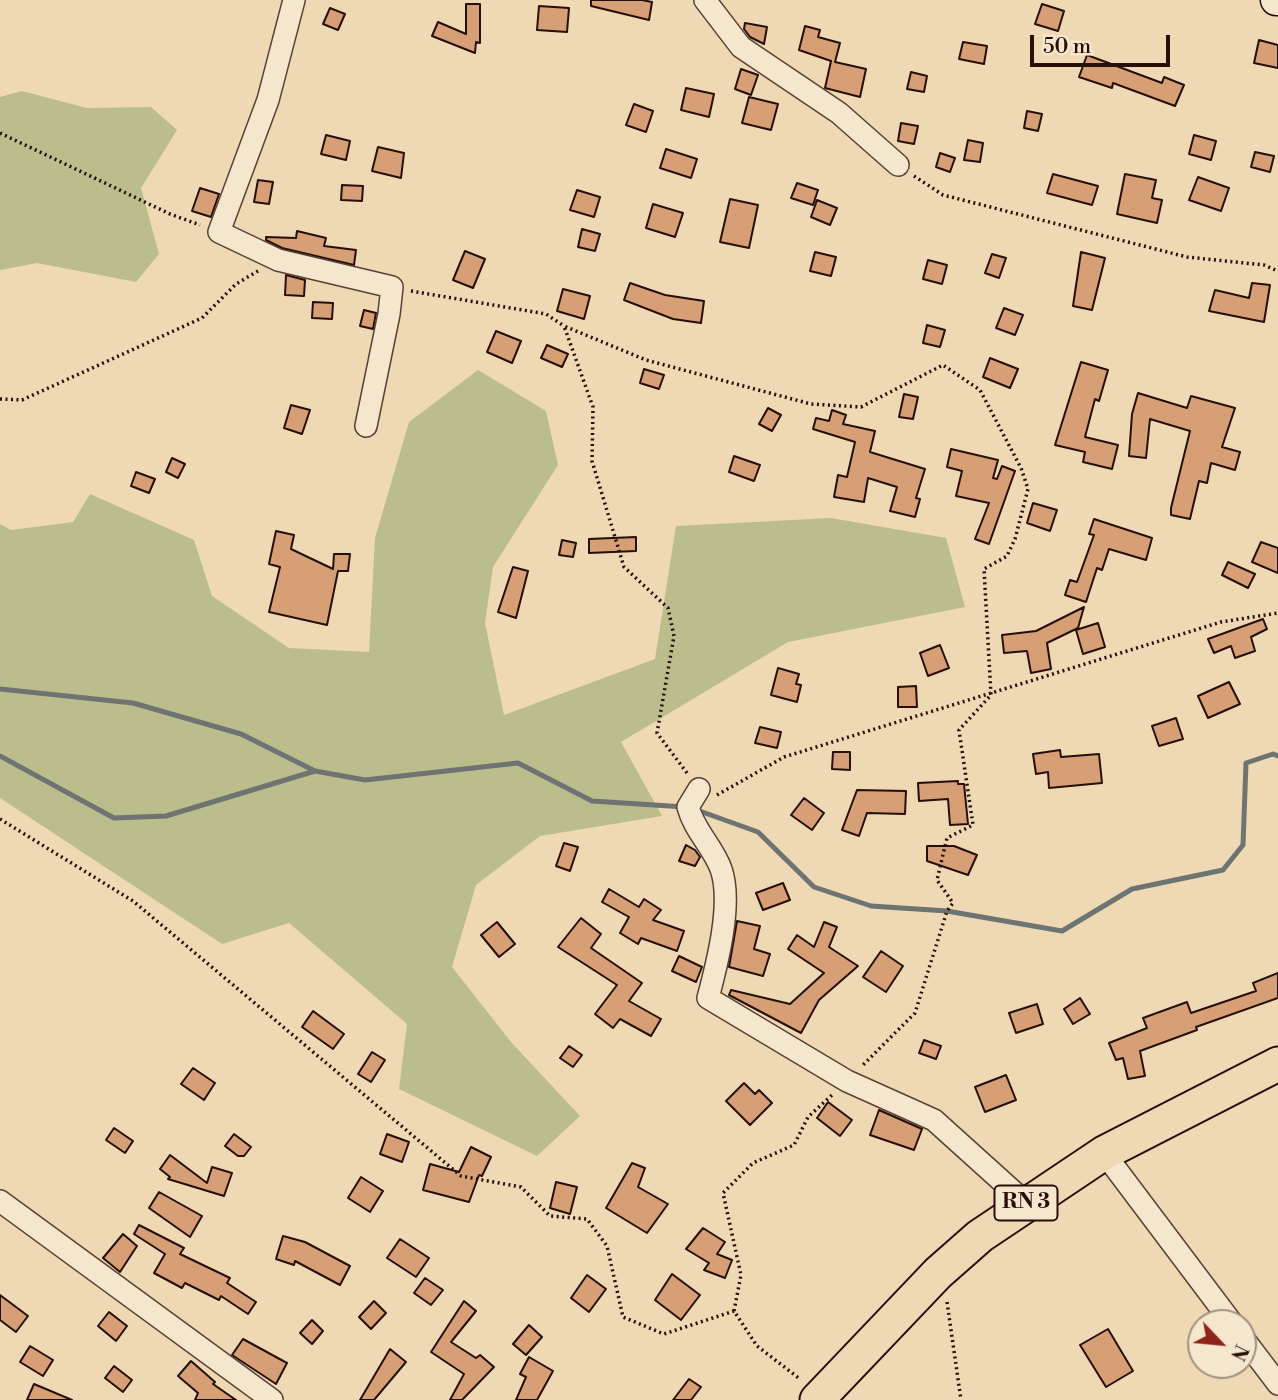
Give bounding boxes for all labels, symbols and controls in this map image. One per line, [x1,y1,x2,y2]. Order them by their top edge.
scale bar [1033,21,1173,65]
text: 50 m [1043,34,1091,60]
road number: RN 3 [995,1186,1058,1220]
north arrow [1187,1309,1257,1379]
text: N [1225,1340,1253,1364]

